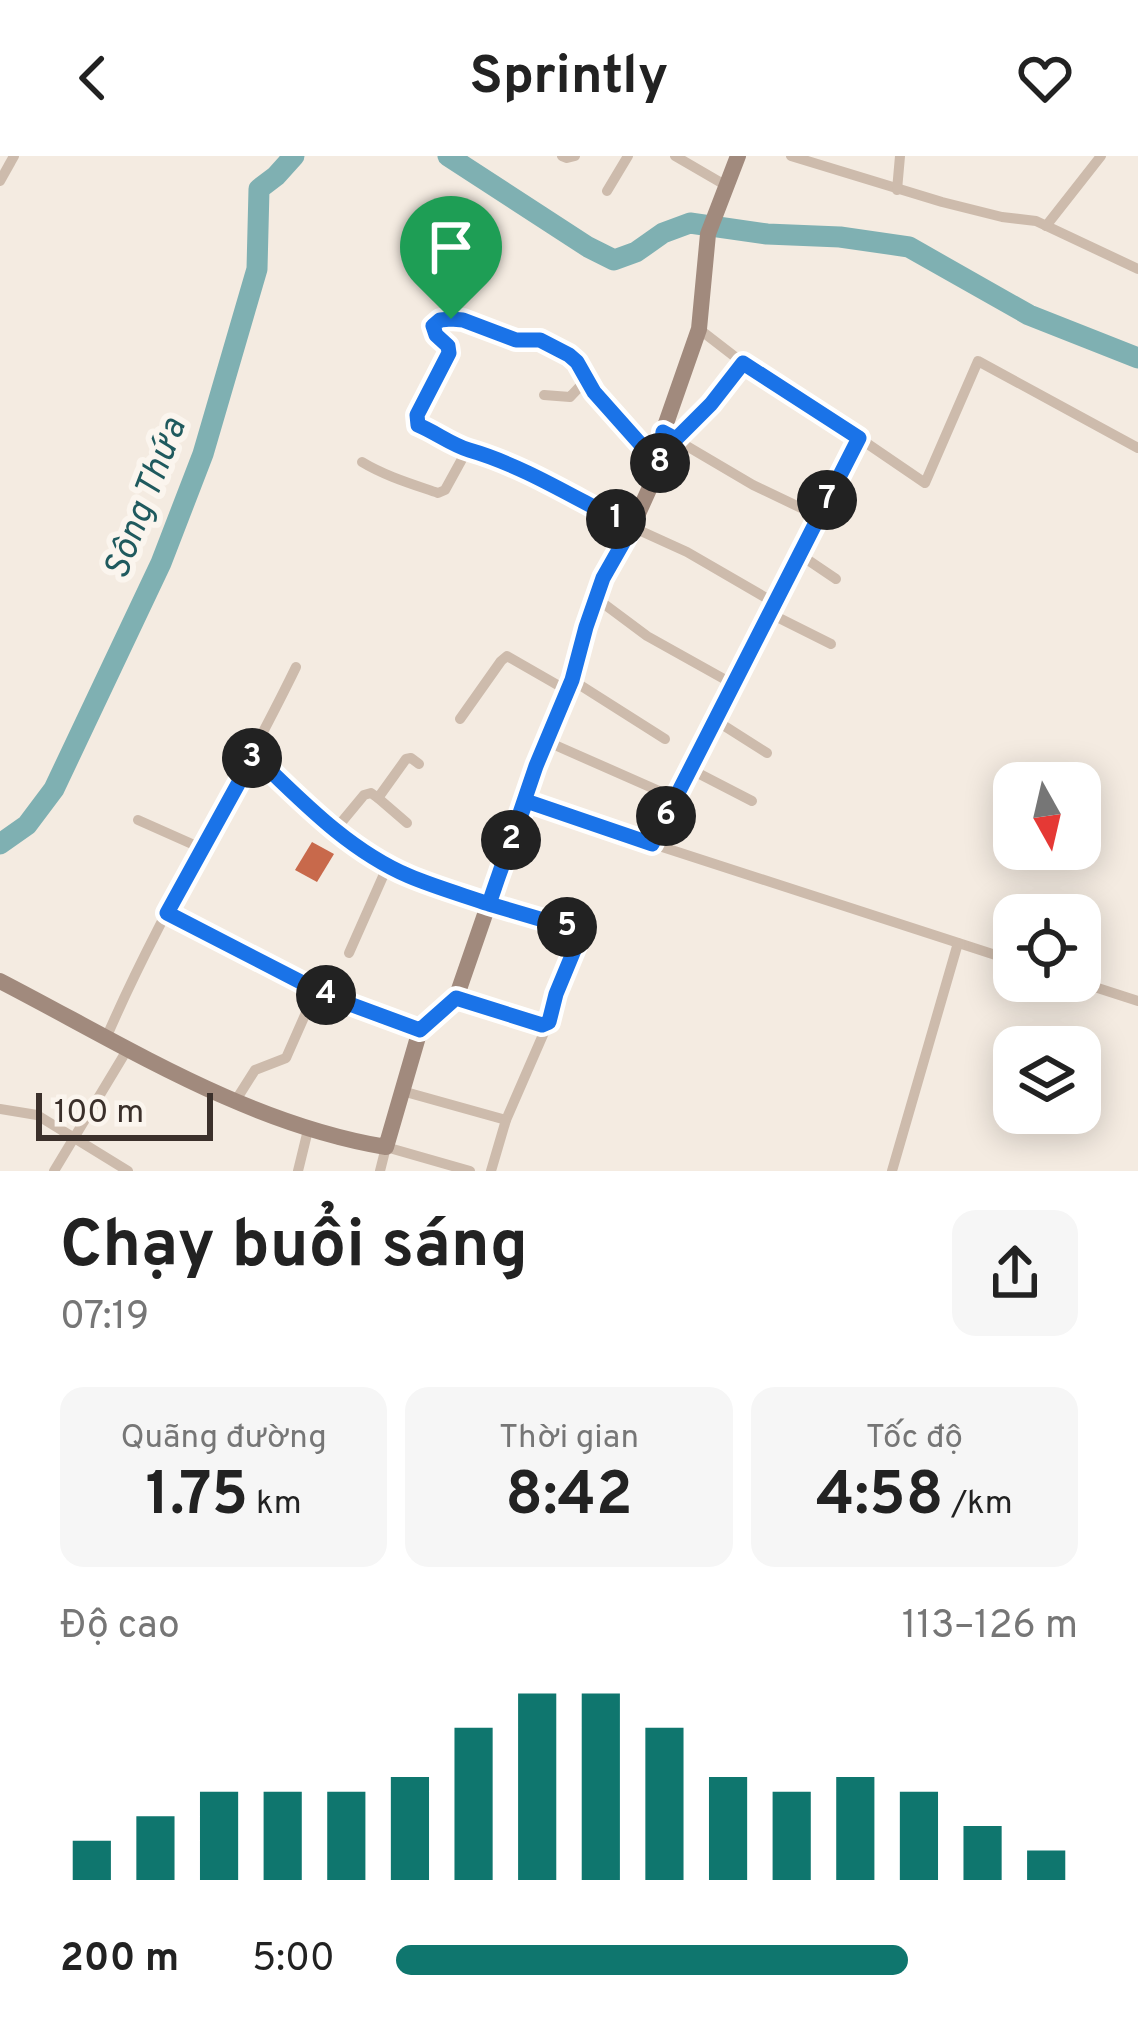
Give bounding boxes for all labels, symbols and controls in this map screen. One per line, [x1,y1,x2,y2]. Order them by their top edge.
text: Sprintly [470,44,669,113]
icon: back [60,45,126,111]
icon: heart [1012,45,1078,111]
pin [400,196,502,319]
icon: arrive [418,214,484,280]
water label: Sông Thứa [95,411,199,586]
pin: 8 [630,433,690,493]
text: 8 [650,442,670,484]
pin: 7 [797,470,857,530]
text: 7 [818,479,836,521]
pin: 1 [586,489,646,549]
text: 1 [609,498,623,540]
pin: 3 [222,728,282,788]
text: 3 [242,737,262,779]
north arrow [993,762,1101,870]
map controls [993,762,1101,1134]
pin: 6 [636,786,696,846]
text: 6 [656,795,676,837]
pin: 2 [481,810,541,870]
text: 2 [501,819,521,861]
button: locate [993,894,1101,1002]
pin: 5 [537,897,597,957]
text: 5 [557,906,577,948]
pin: 4 [296,965,356,1025]
text: 4 [315,974,337,1016]
button: layers [993,1026,1101,1134]
scale bar [36,1087,213,1140]
text: 100 m [54,1093,144,1135]
text: Chạy buổi sáng [60,1207,528,1290]
button: share [952,1210,1078,1336]
text: 07:19 [60,1294,149,1343]
text: Quãng đường [120,1418,327,1460]
text: Thời gian [499,1418,639,1460]
text: Tốc độ [866,1418,963,1460]
text: 1.75 [146,1460,248,1536]
text: 8:42 [505,1460,633,1536]
text: 4:58 [816,1460,943,1536]
text: km [248,1484,302,1526]
text: /km [943,1484,1013,1526]
text: Độ cao [60,1603,180,1652]
text: 113–126 m [902,1603,1078,1652]
text: 200 m [60,1936,179,1985]
text: 5:00 [252,1936,335,1985]

